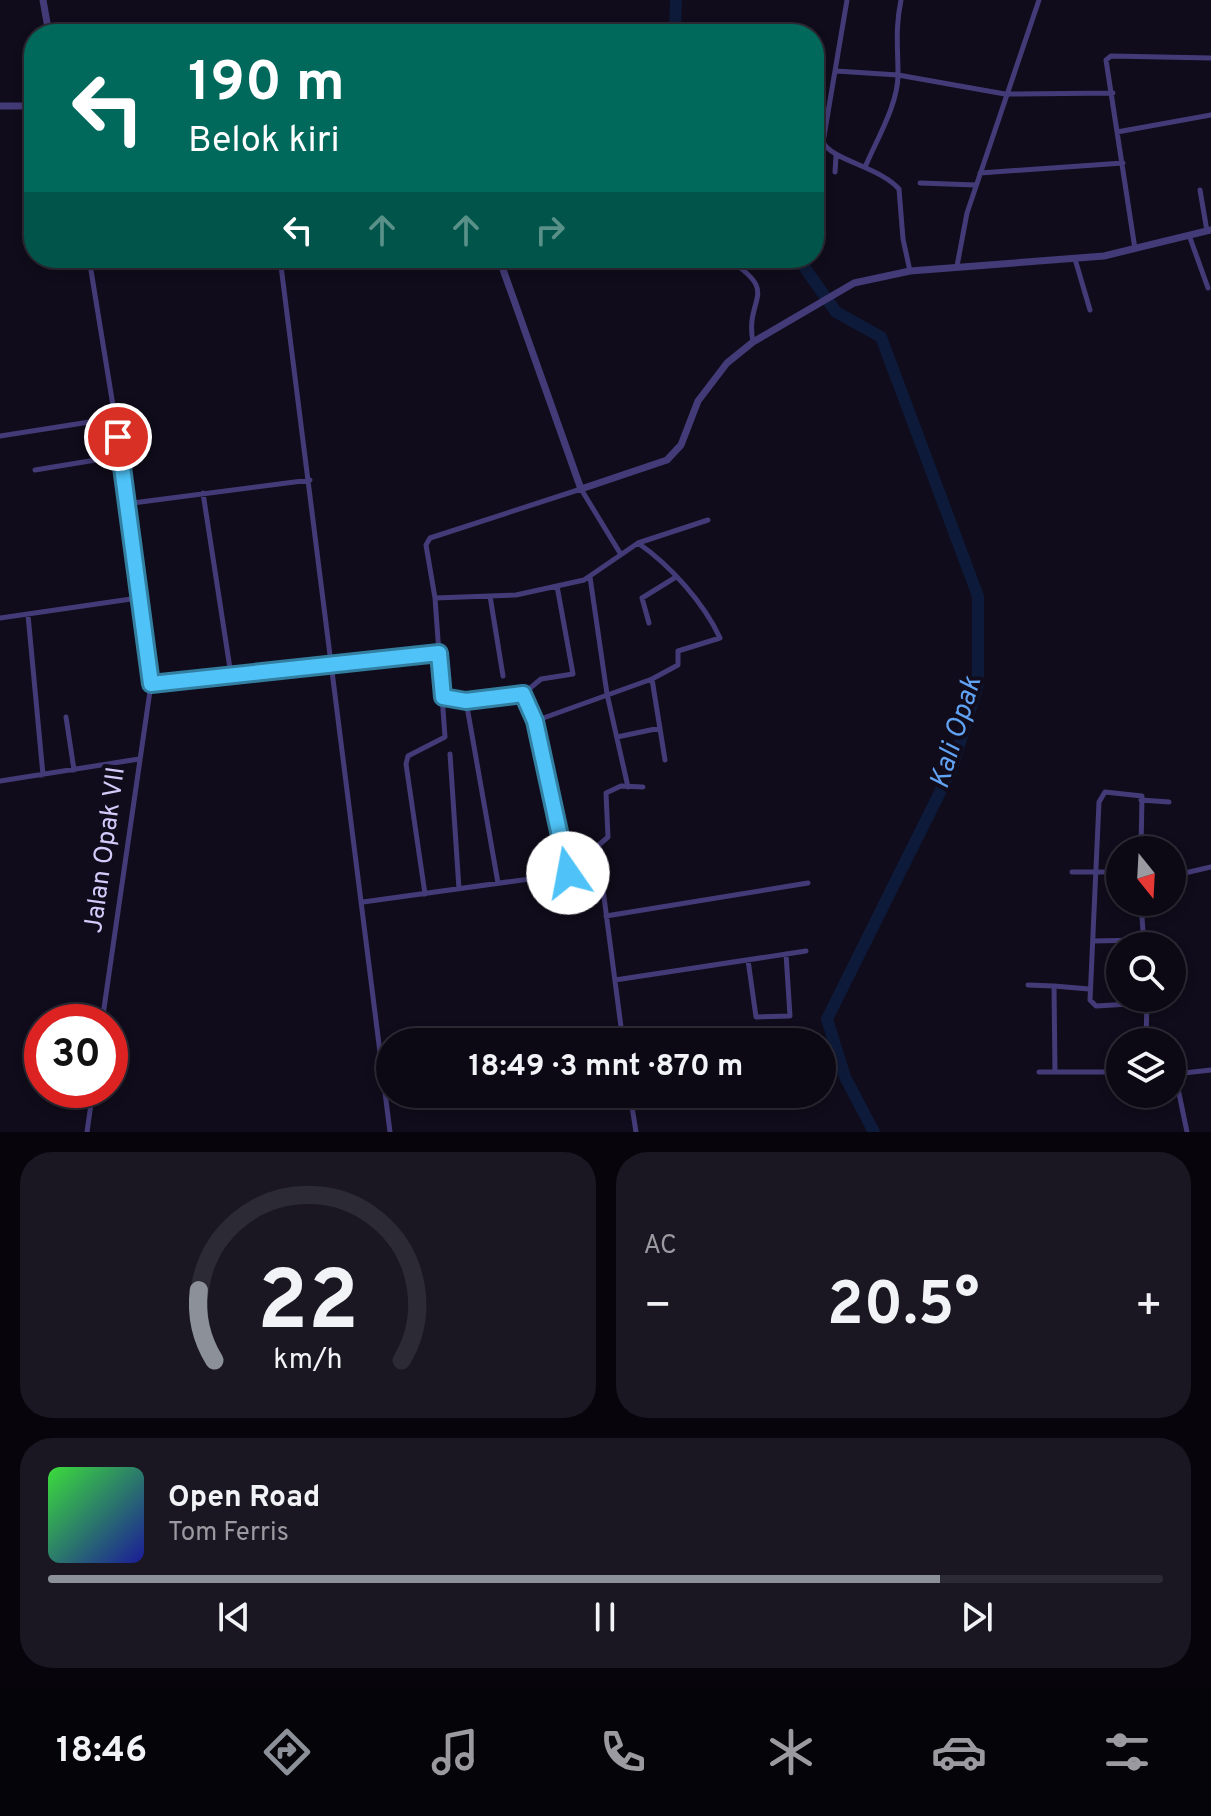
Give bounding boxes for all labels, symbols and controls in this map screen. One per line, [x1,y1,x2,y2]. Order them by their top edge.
text: 190 m [188,50,345,120]
icon: left [56,56,160,160]
text: Belok kiri [188,119,340,165]
icon: left [276,208,320,252]
icon: ahead [360,208,404,252]
icon: ahead [444,208,488,252]
icon: right [528,208,572,252]
pin [84,403,152,471]
icon: arrive [96,415,140,459]
water label: Kali Opak [923,672,991,793]
street label: Jalan Opak VII [78,765,134,935]
position arrow [526,831,610,915]
north arrow [1106,836,1186,916]
map controls [1106,836,1186,1108]
button: search [1106,932,1186,1012]
speed limit sign: 30 [24,1004,128,1108]
button: layers [1106,1028,1186,1108]
text: 18:49 · 3 mnt · 870 m [469,1049,743,1086]
text: AC [644,1230,677,1263]
text: 22 [257,1254,359,1359]
text: 20.5° [827,1270,979,1346]
text: − [644,1280,672,1336]
text: + [1135,1280,1163,1336]
text: km/h [273,1343,342,1379]
text: Open Road [168,1480,320,1517]
text: Tom Ferris [168,1517,289,1550]
icon: previous [212,1595,256,1639]
icon: pause [583,1595,627,1639]
icon: next [955,1595,999,1639]
icon: directions [259,1724,315,1780]
icon: music [427,1724,483,1780]
icon: phone [595,1724,651,1780]
icon: climate [763,1724,819,1780]
icon: car [931,1724,987,1780]
icon: filters [1099,1724,1155,1780]
text: 18:46 [56,1729,147,1775]

